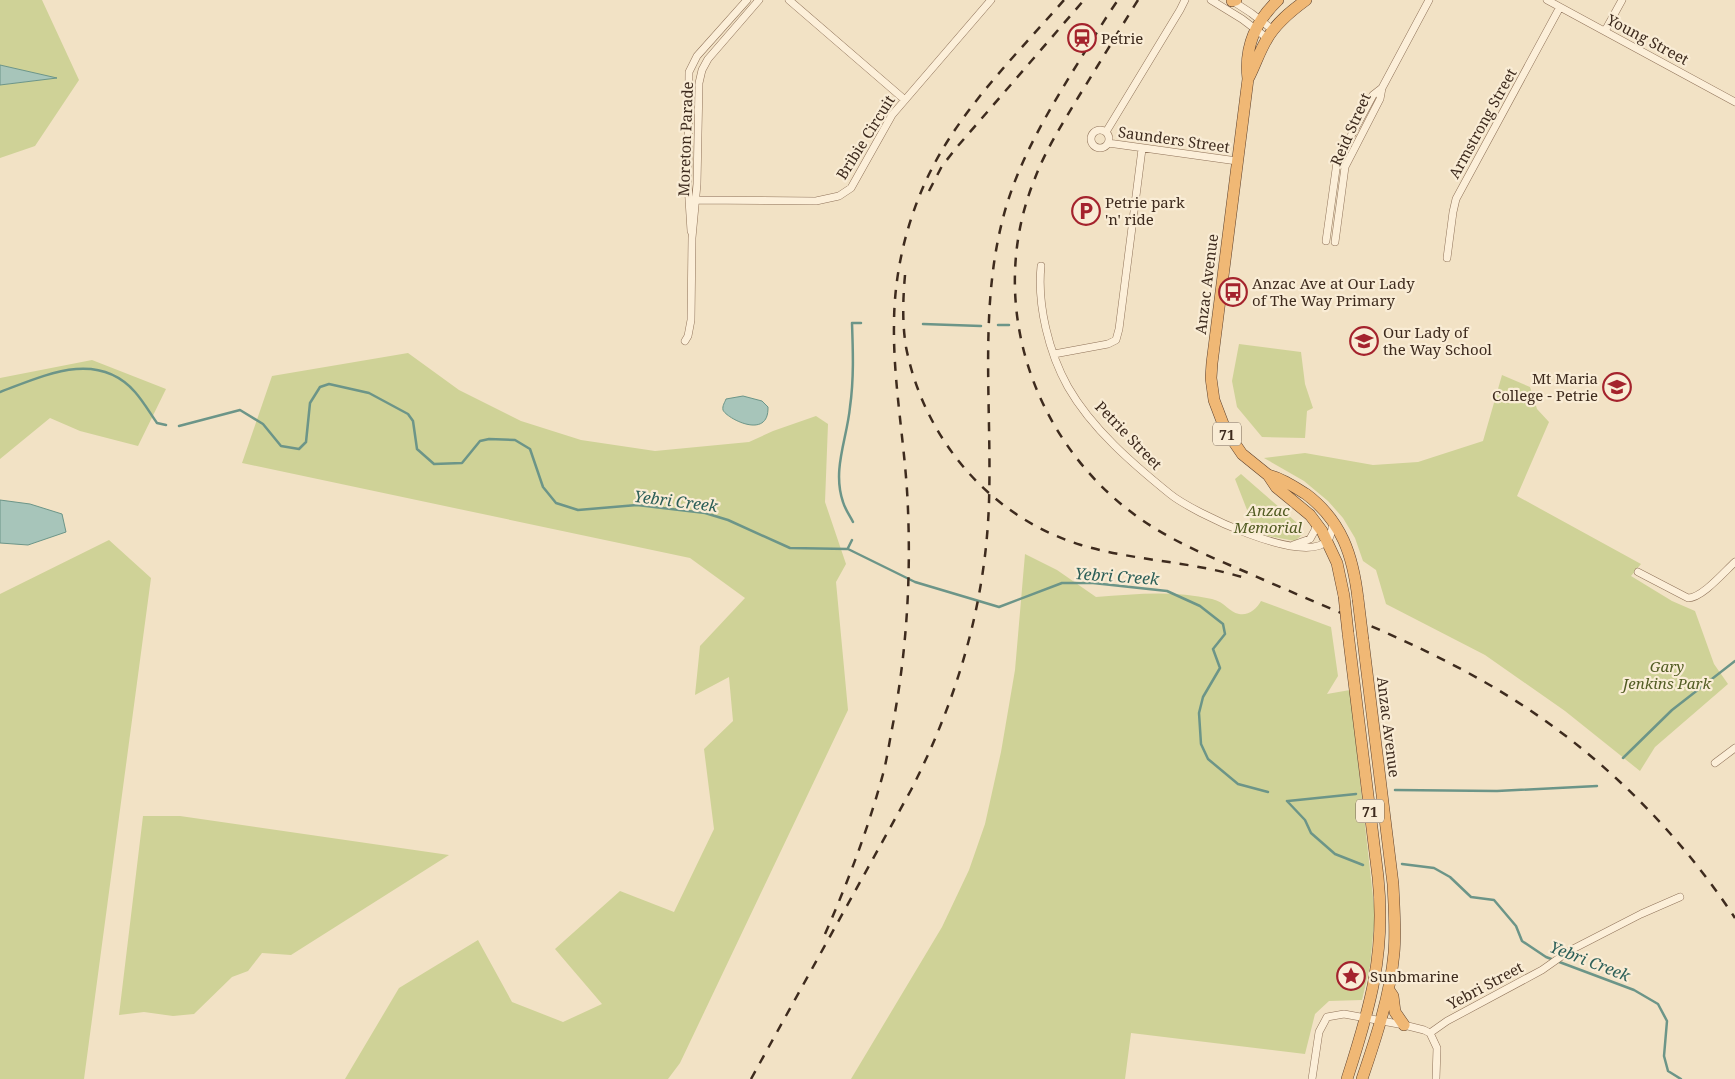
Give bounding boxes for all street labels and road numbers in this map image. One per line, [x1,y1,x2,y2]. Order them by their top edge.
street label: Young Street [1603,9,1692,69]
street label: Armstrong Street [1443,64,1521,182]
street label: Moreton Parade [673,81,697,197]
street label: Reid Street [1325,89,1375,169]
street label: Bribie Circuit [831,91,899,183]
street label: Saunders Street [1117,121,1231,157]
street label: Anzac Avenue [1190,233,1222,335]
street label: Petrie Street [1091,396,1167,474]
road number: 71 [1213,422,1241,446]
street label: Anzac Avenue [1373,676,1405,778]
road number: 71 [1356,799,1384,822]
street label: Yebri Street [1443,957,1526,1014]

